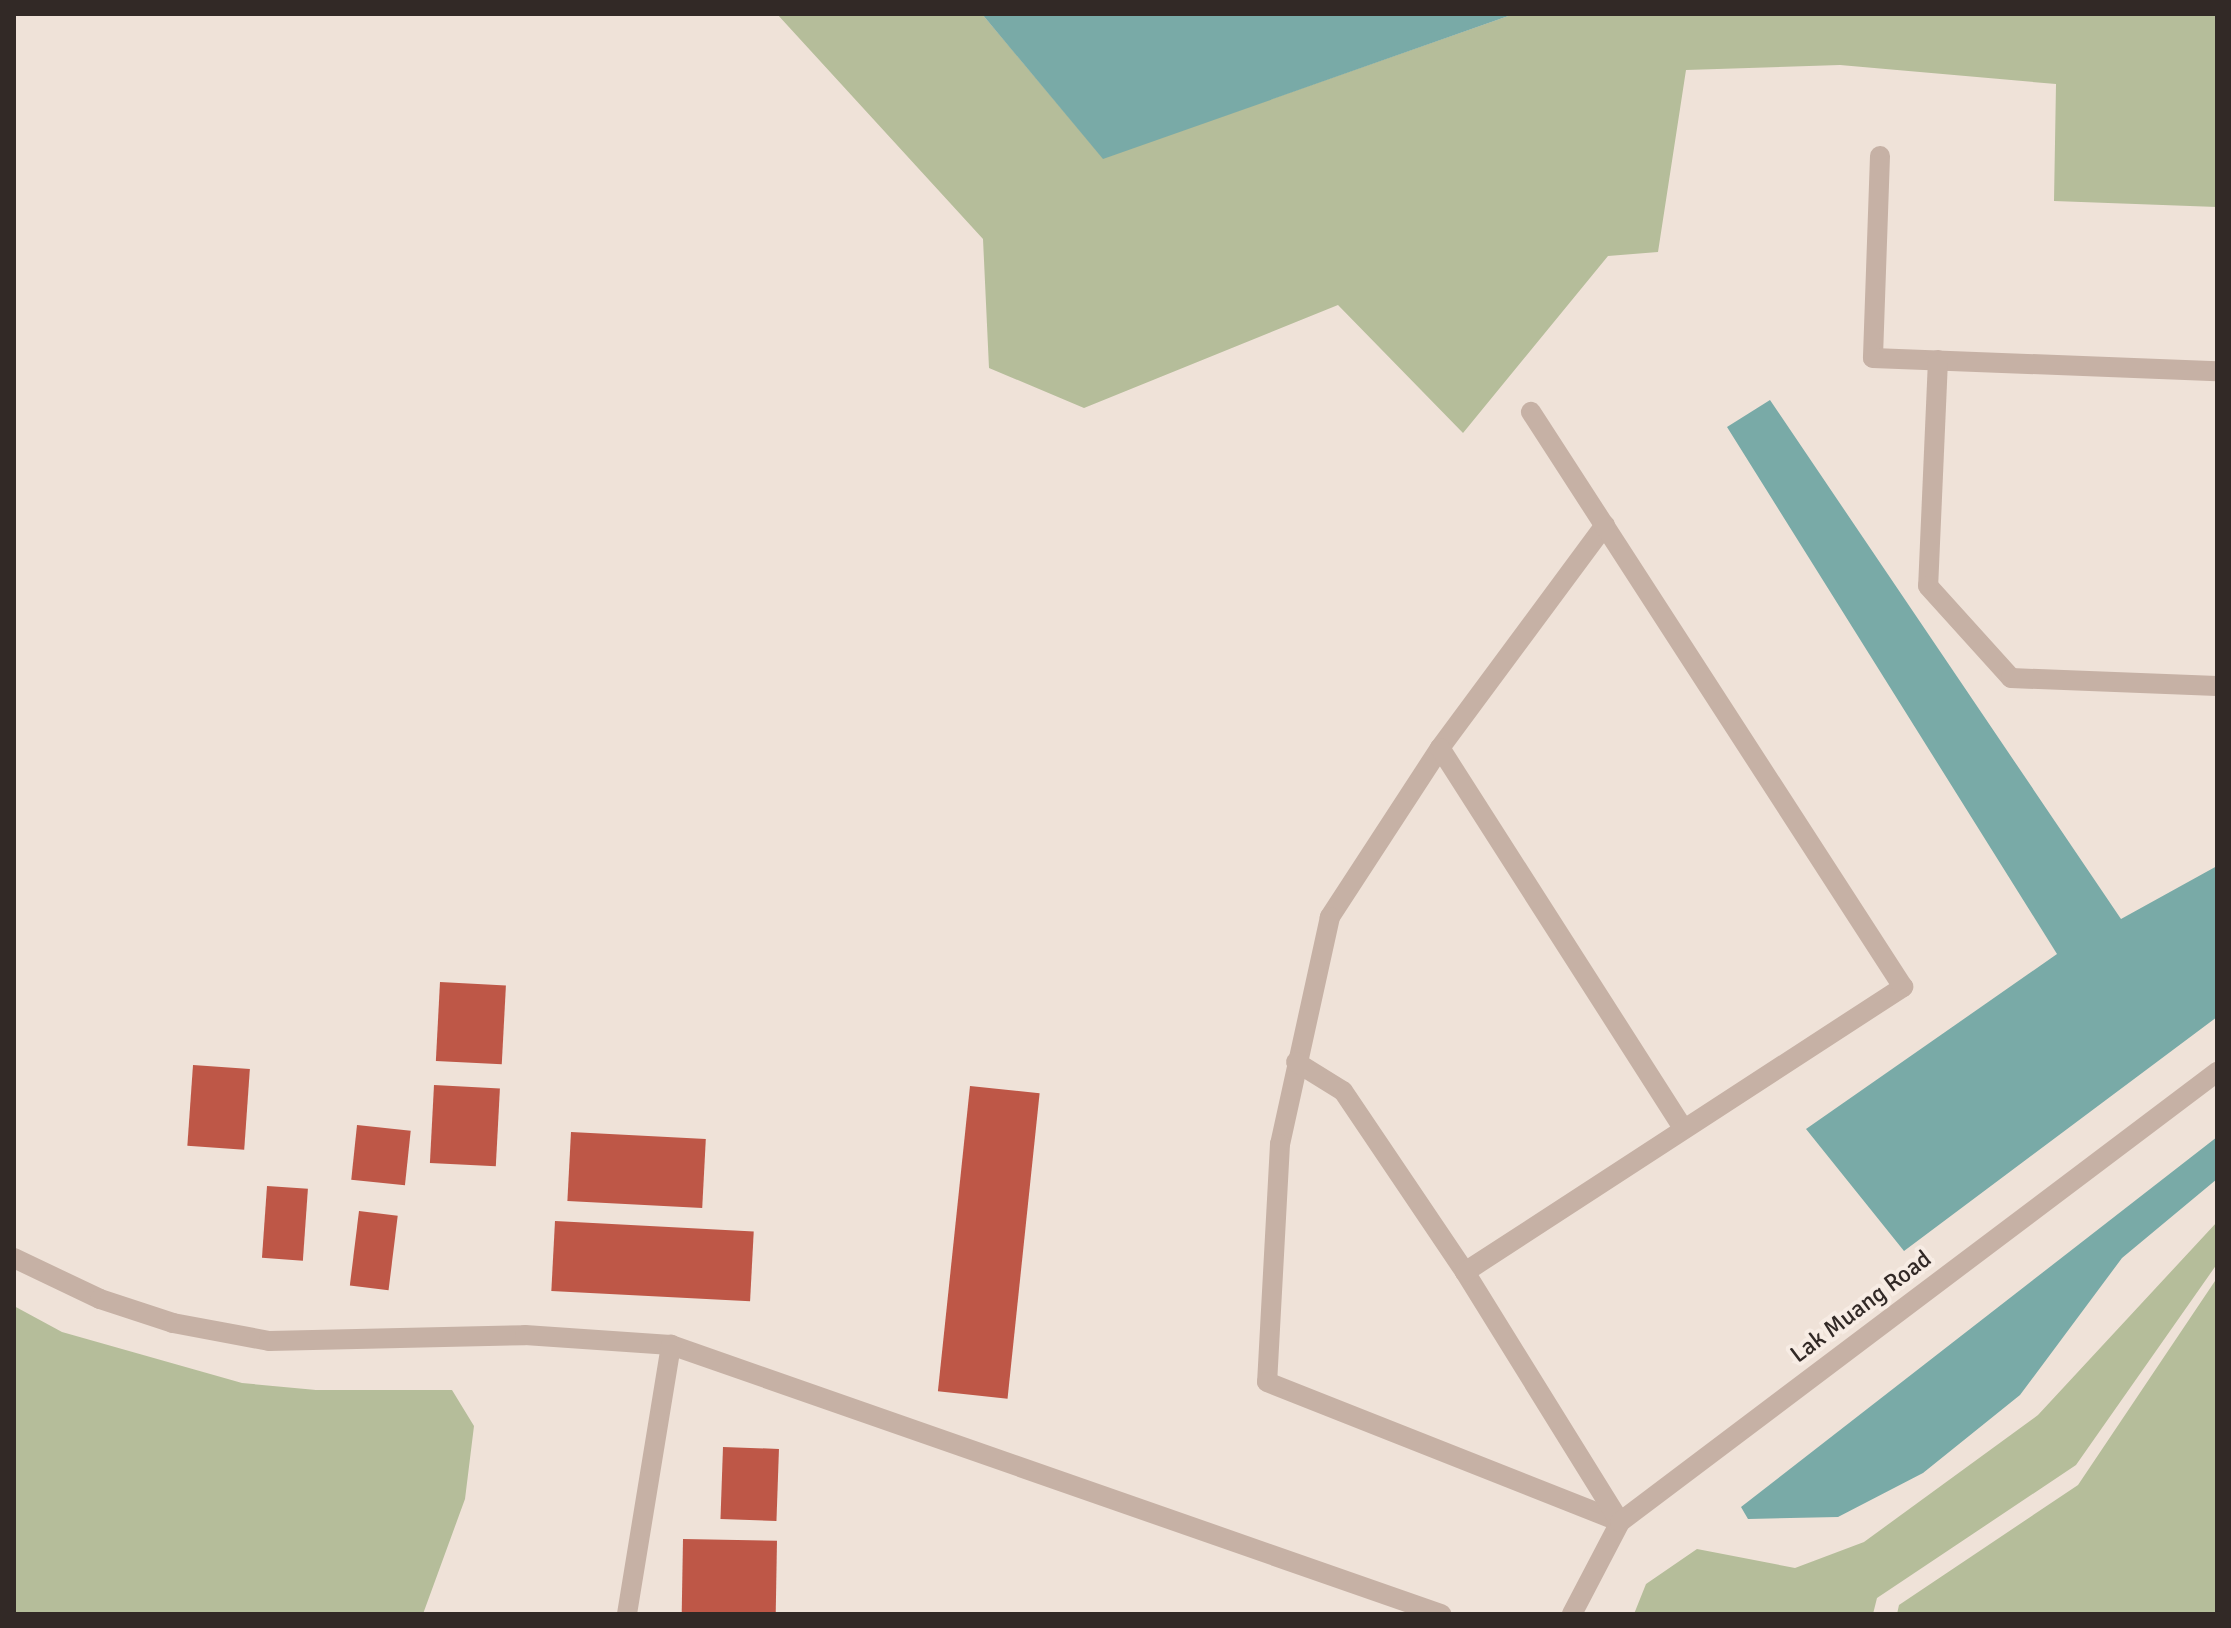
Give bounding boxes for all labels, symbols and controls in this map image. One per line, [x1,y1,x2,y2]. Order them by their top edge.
street label: Lak Muang Road [1785,1245,1937,1369]

